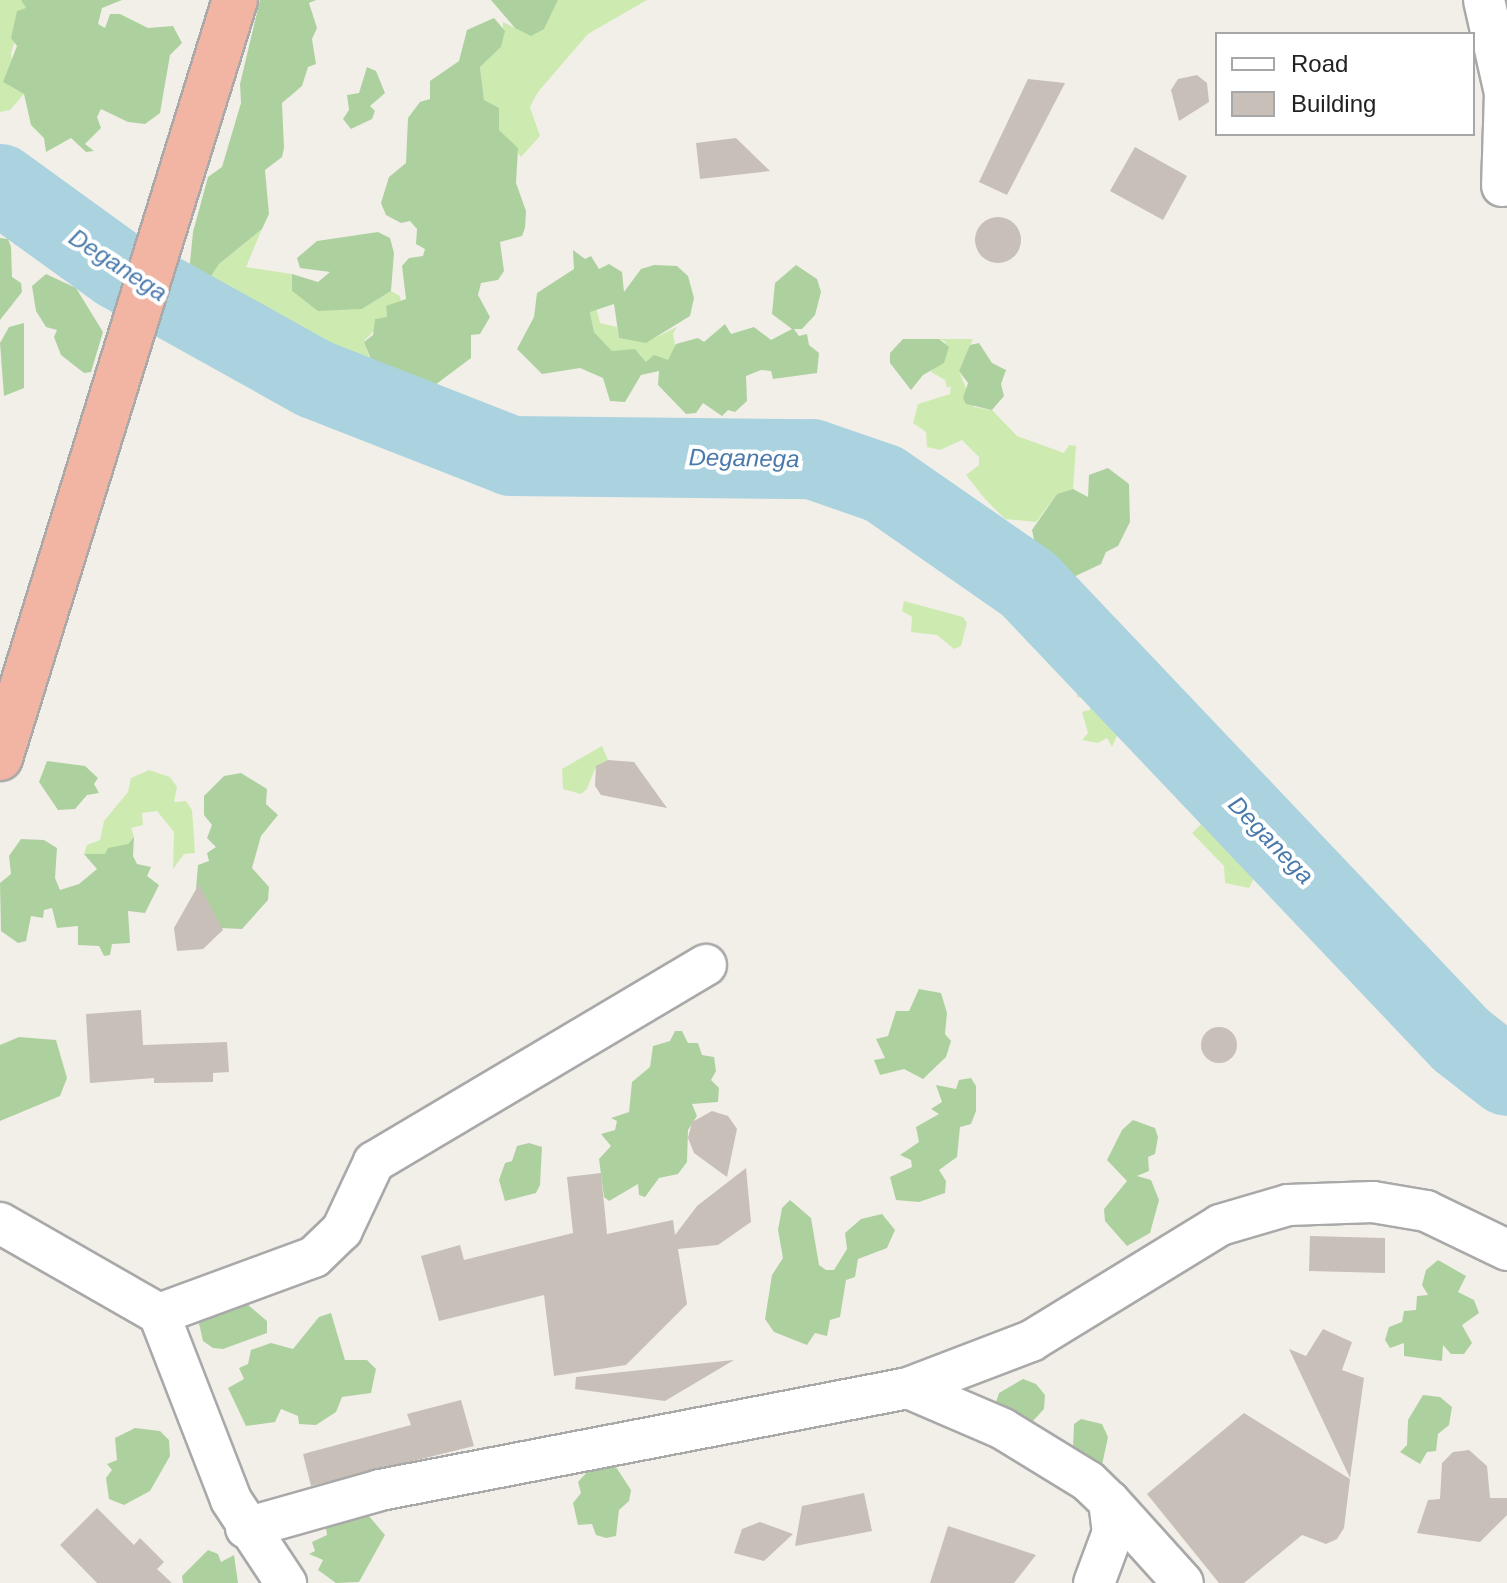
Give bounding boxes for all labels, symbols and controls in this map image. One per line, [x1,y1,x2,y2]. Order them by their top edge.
legend [1215,32,1475,136]
text: Road [1291,50,1348,77]
text: Building [1291,90,1376,117]
water label: Deganega [64,223,172,307]
water label: Deganega [688,443,800,473]
water label: Deganega [1222,790,1320,890]

